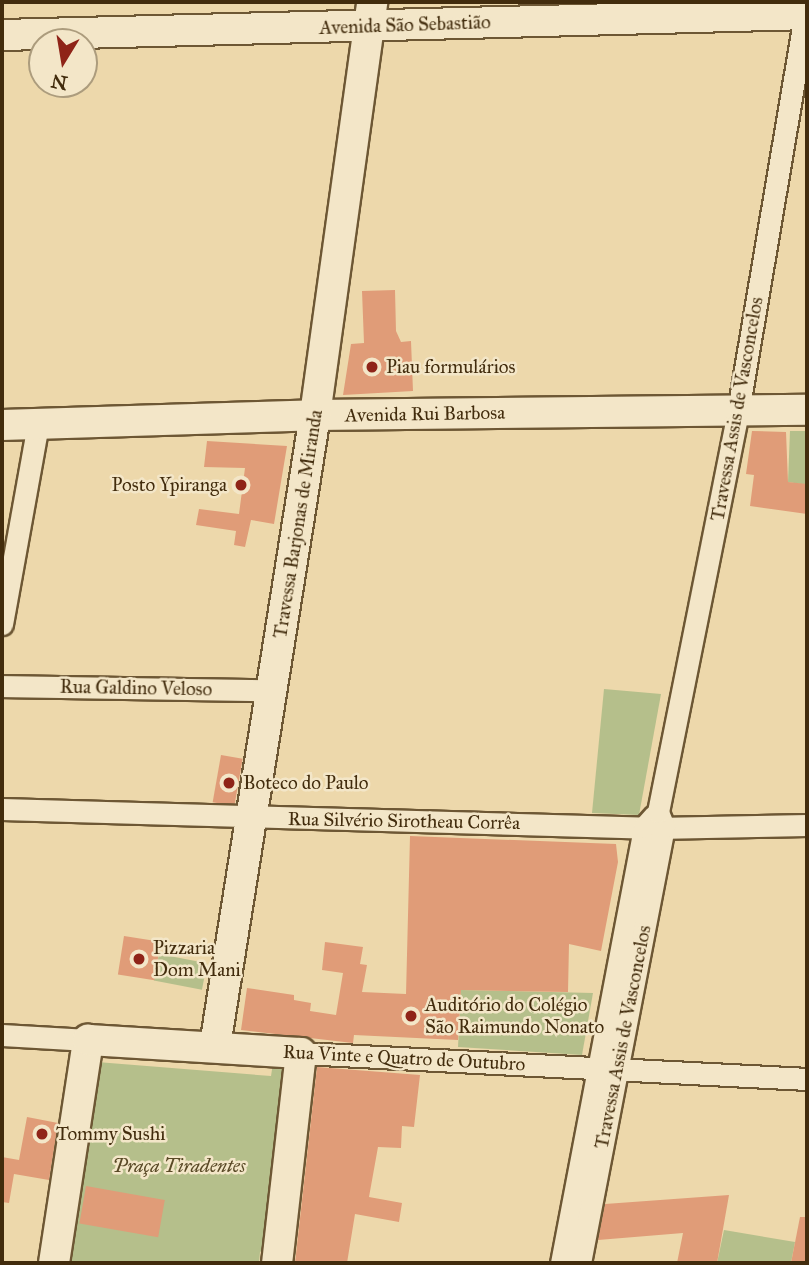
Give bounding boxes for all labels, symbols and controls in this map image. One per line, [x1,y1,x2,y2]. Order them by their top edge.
street label: Avenida São Sebastião [319,11,491,39]
north arrow [28,28,98,98]
text: N [49,69,69,95]
street label: Travessa Assis de Vasconcelos [706,295,768,523]
place label: Piau formulários [386,356,515,378]
marker: Piau formulários [364,359,380,375]
street label: Avenida Rui Barbosa [345,401,505,427]
street label: Travessa Barjonas de Miranda [269,408,327,640]
place label: Posto Ypiranga [112,474,227,496]
marker: Posto Ypiranga [233,477,249,493]
street label: Rua Galdino Veloso [60,675,212,701]
place label: Boteco do Paulo [243,772,369,794]
marker: Boteco do Paulo [221,775,237,791]
street label: Rua Silvério Sirotheau Corrêa [288,808,520,834]
street label: Travessa Assis de Vasconcelos [590,923,656,1151]
place label: Pizzaria Dom Mani [153,937,241,981]
marker: Pizzaria Dom Mani [131,951,147,967]
place label: Auditório do Colégio São Raimundo Nonato [425,994,604,1038]
marker: Auditório do Colégio São Raimundo Nonato [403,1008,419,1024]
street label: Rua Vinte e Quatro de Outubro [282,1040,526,1076]
place label: Tommy Sushi [56,1123,165,1145]
marker: Tommy Sushi [34,1126,50,1142]
park label: Praça Tiradentes [113,1155,245,1177]

